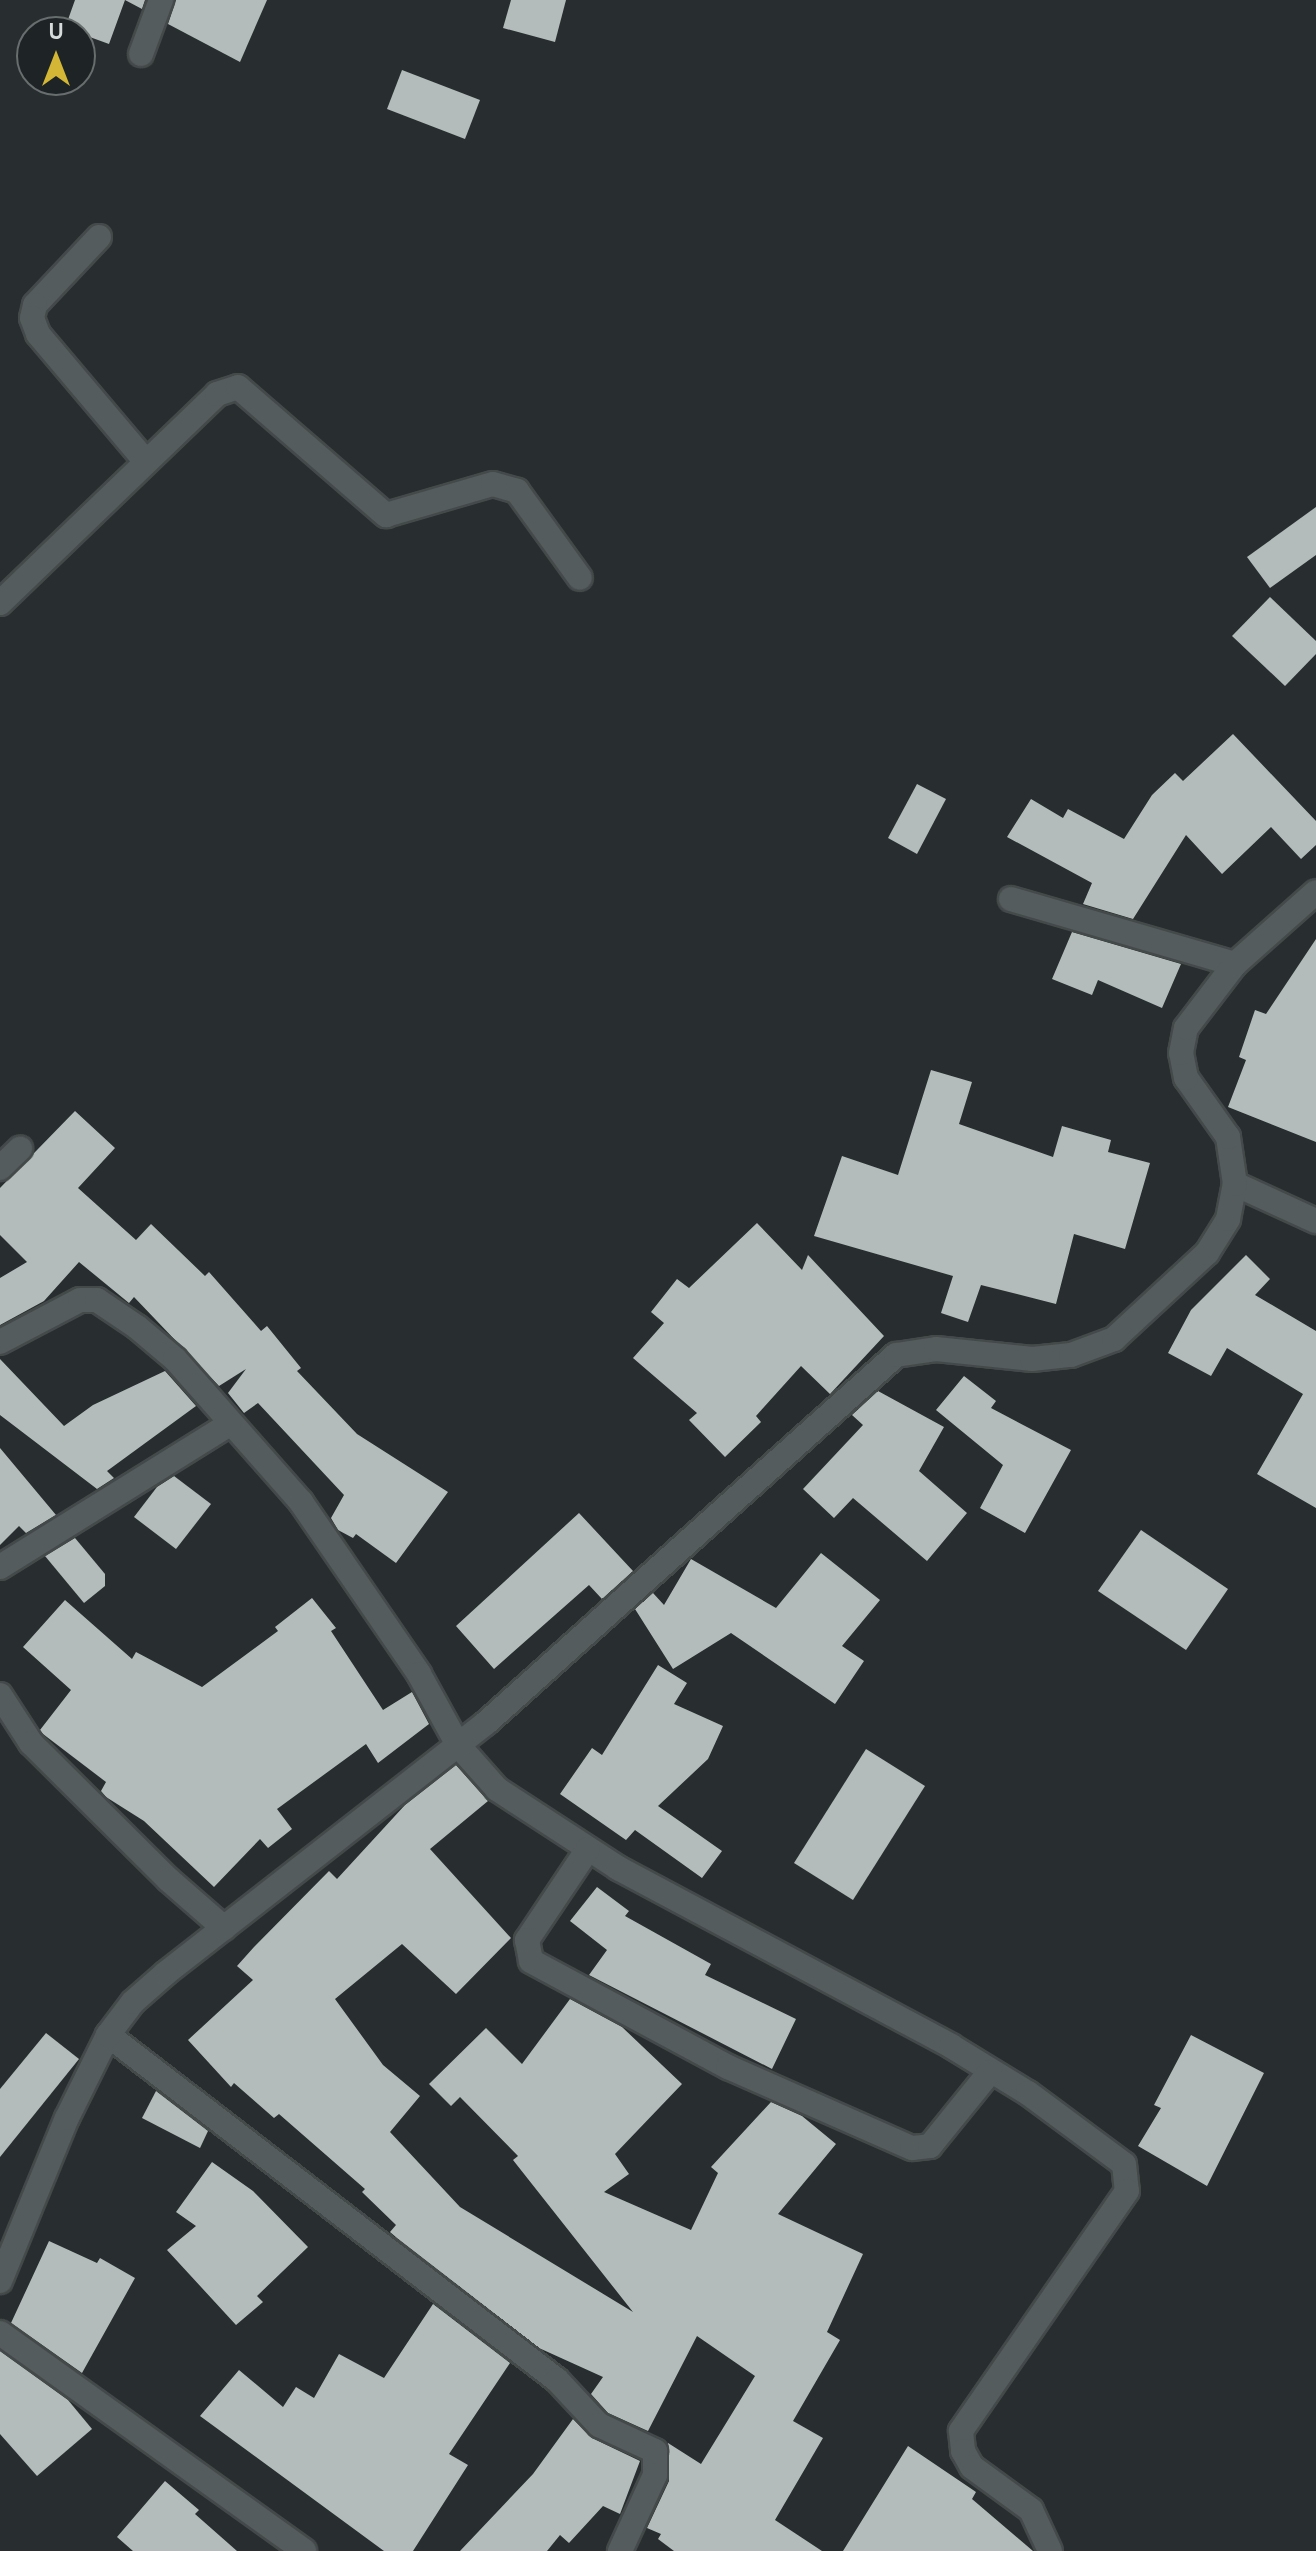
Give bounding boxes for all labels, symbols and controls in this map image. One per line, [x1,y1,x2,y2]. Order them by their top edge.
north arrow [16,16,96,96]
text: U [48,20,64,47]

